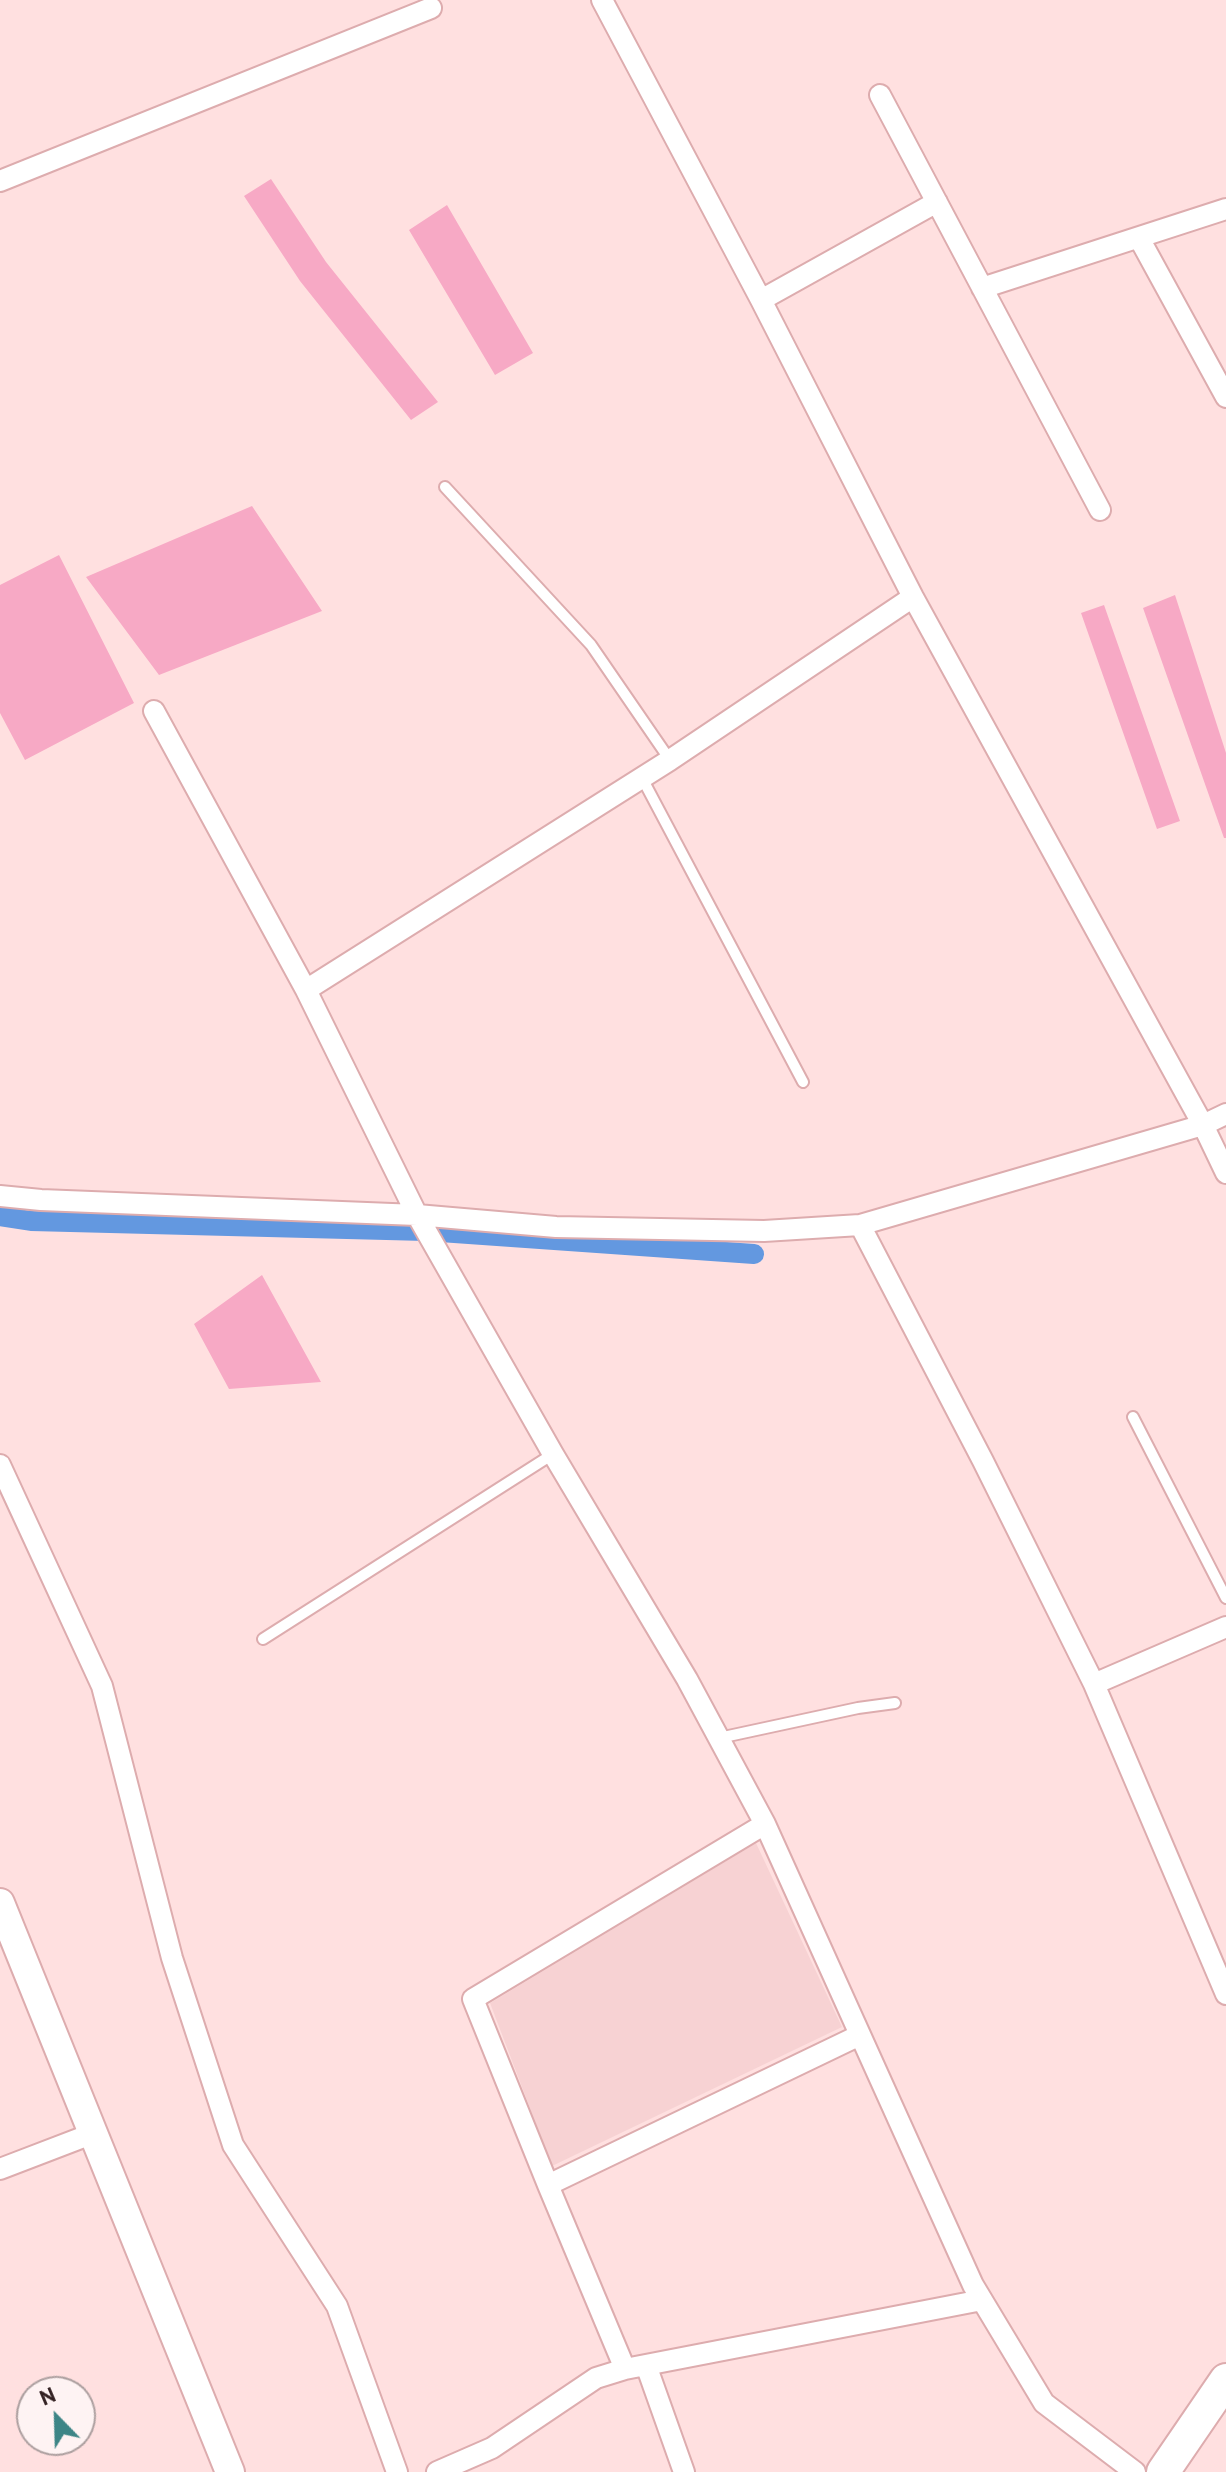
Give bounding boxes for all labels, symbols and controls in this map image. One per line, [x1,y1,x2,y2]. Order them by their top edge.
north arrow [16,2376,96,2456]
text: N [35,2380,60,2411]

